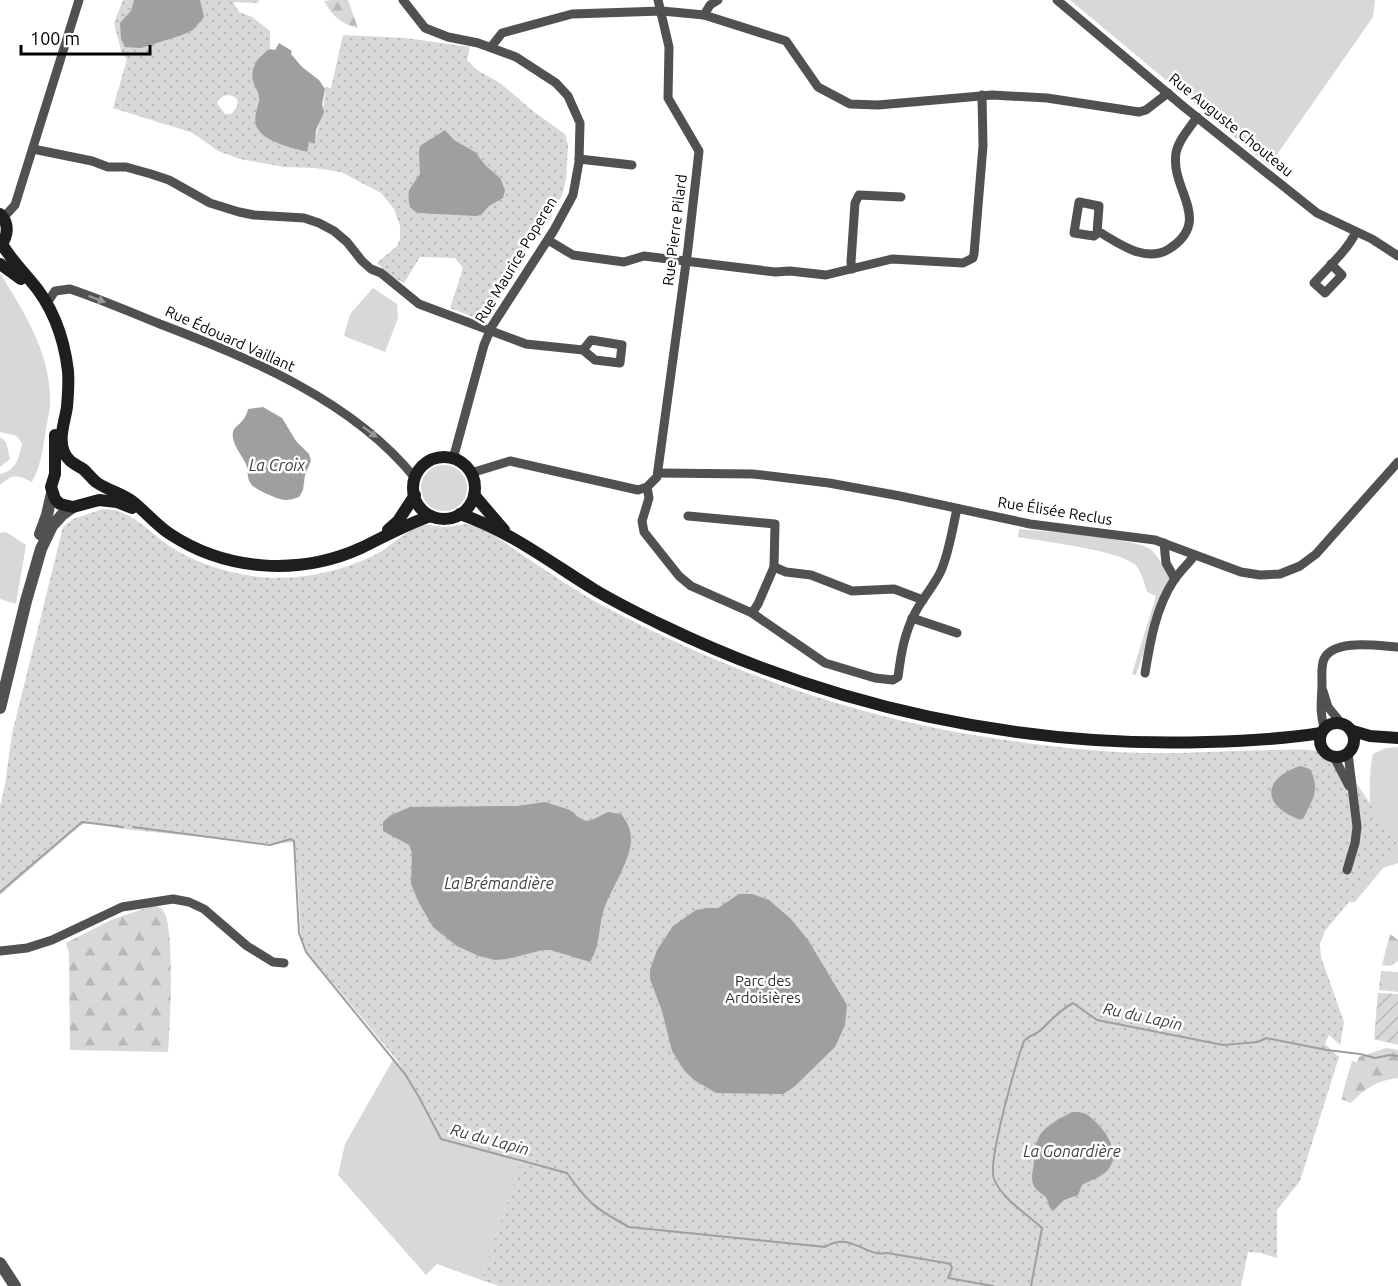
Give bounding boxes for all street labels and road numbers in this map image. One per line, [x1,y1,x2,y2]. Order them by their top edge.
street label: Rue Auguste Chouteau [1166,69,1297,180]
street label: Rue Pierre Pilard [659,173,690,287]
street label: Rue Maurice Poperen [471,194,560,326]
street label: Rue Édouard Vaillant [163,302,298,375]
street label: Rue Élisée Reclus [997,493,1114,528]

